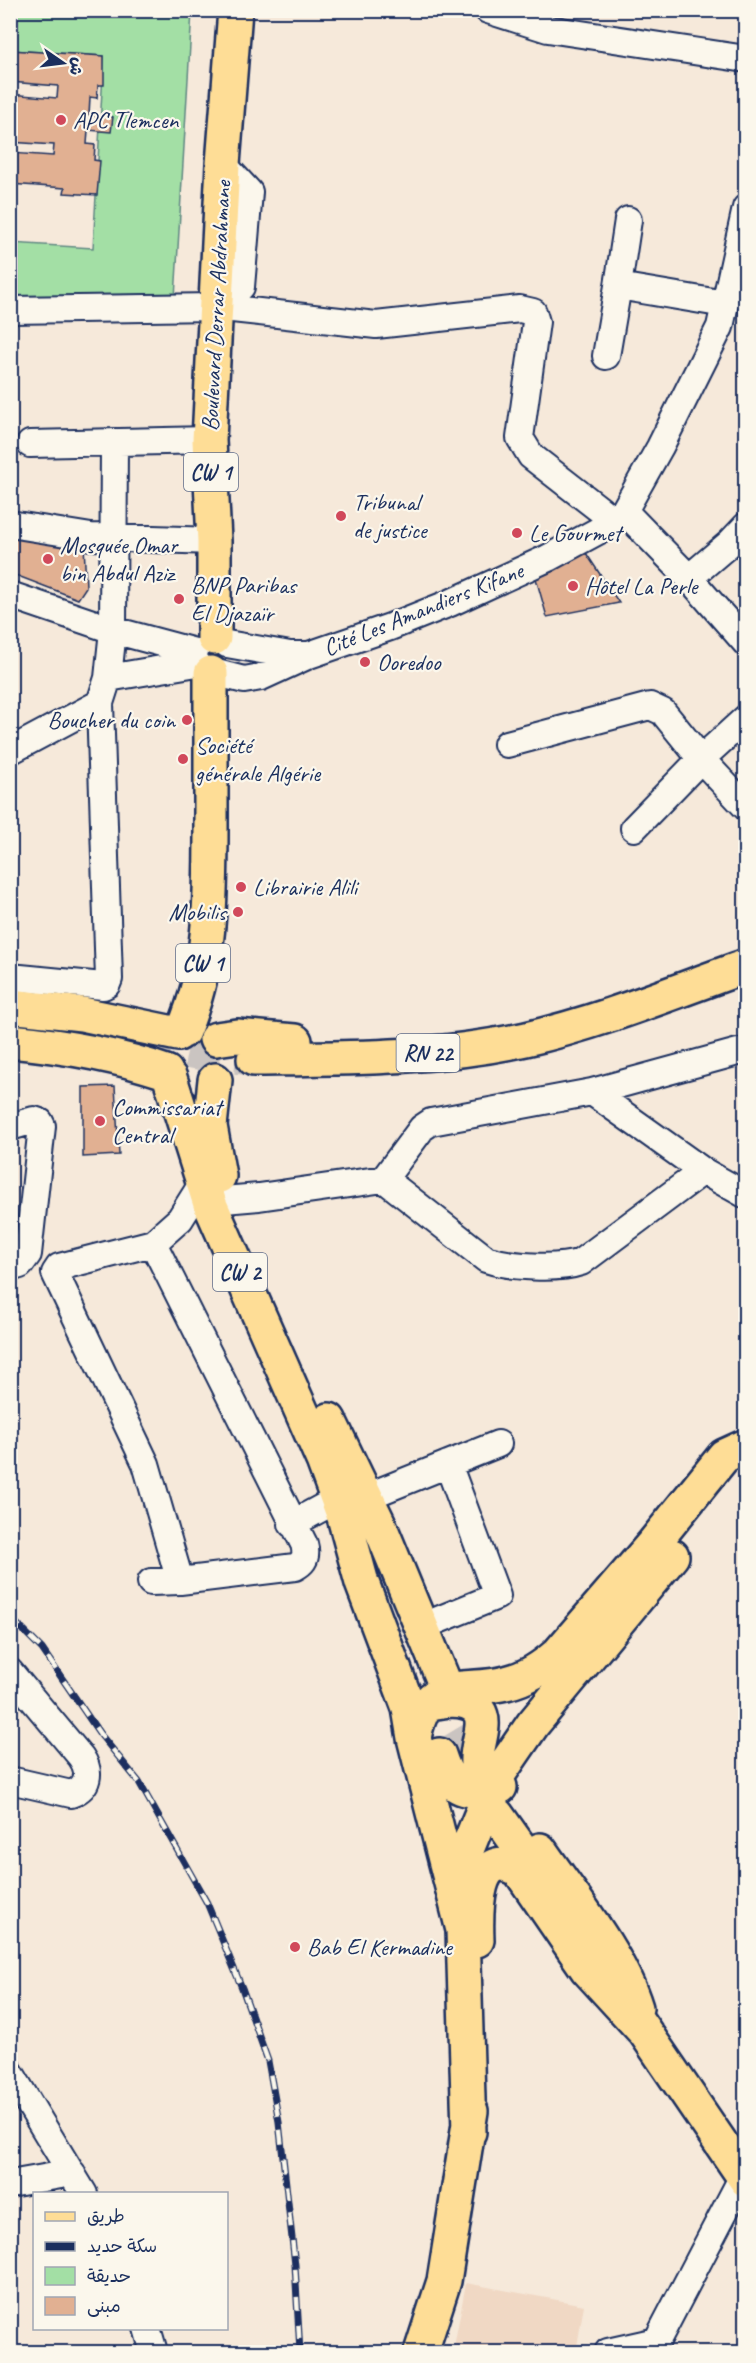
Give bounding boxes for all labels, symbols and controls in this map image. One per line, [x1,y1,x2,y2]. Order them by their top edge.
north arrow [33,33,93,93]
text: ش [65,55,88,77]
place label: APC Tlemcen [73,105,180,135]
marker: APC Tlemcen [54,113,68,127]
street label: Boulevard Derrar Abdrahmane [194,178,238,432]
road number: CW 1 [184,453,238,491]
place label: Tribunal de justice [353,487,429,545]
marker: Tribunal de justice [334,509,348,523]
place label: Le Gourmet [529,518,624,548]
marker: Le Gourmet [510,526,524,540]
place label: Mosquée Omar bin Abdul Aziz [60,530,180,588]
marker: Mosquée Omar bin Abdul Aziz [41,552,55,566]
street label: Cité Les Amandiers Kifane [319,554,529,663]
place label: BNP Paribas El Djazaïr [191,570,298,628]
place label: Hôtel La Perle [585,571,700,601]
marker: Hôtel La Perle [566,579,580,593]
marker: BNP Paribas El Djazaïr [172,592,186,606]
place label: Ooredoo [377,647,442,677]
marker: Ooredoo [358,655,372,669]
place label: Boucher du coin [47,705,176,735]
marker: Boucher du coin [180,713,194,727]
place label: Société générale Algérie [195,730,322,788]
marker: Société générale Algérie [176,752,190,766]
place label: Librairie Alili [253,872,360,902]
marker: Librairie Alili [234,880,248,894]
place label: Mobilis [169,897,228,927]
marker: Mobilis [231,905,245,919]
road number: CW 1 [176,944,230,982]
road number: RN 22 [396,1034,460,1072]
place label: Commissariat Central [112,1092,224,1150]
marker: Commissariat Central [93,1114,107,1128]
road number: CW 2 [213,1253,267,1291]
place label: Bab El Kermadine [307,1932,454,1962]
marker: Bab El Kermadine [288,1940,302,1954]
legend [33,2192,228,2330]
text: طريق [87,2205,125,2227]
text: سكة حديد [87,2235,157,2257]
text: حديقة [87,2265,131,2287]
text: مبنى [87,2295,121,2317]

